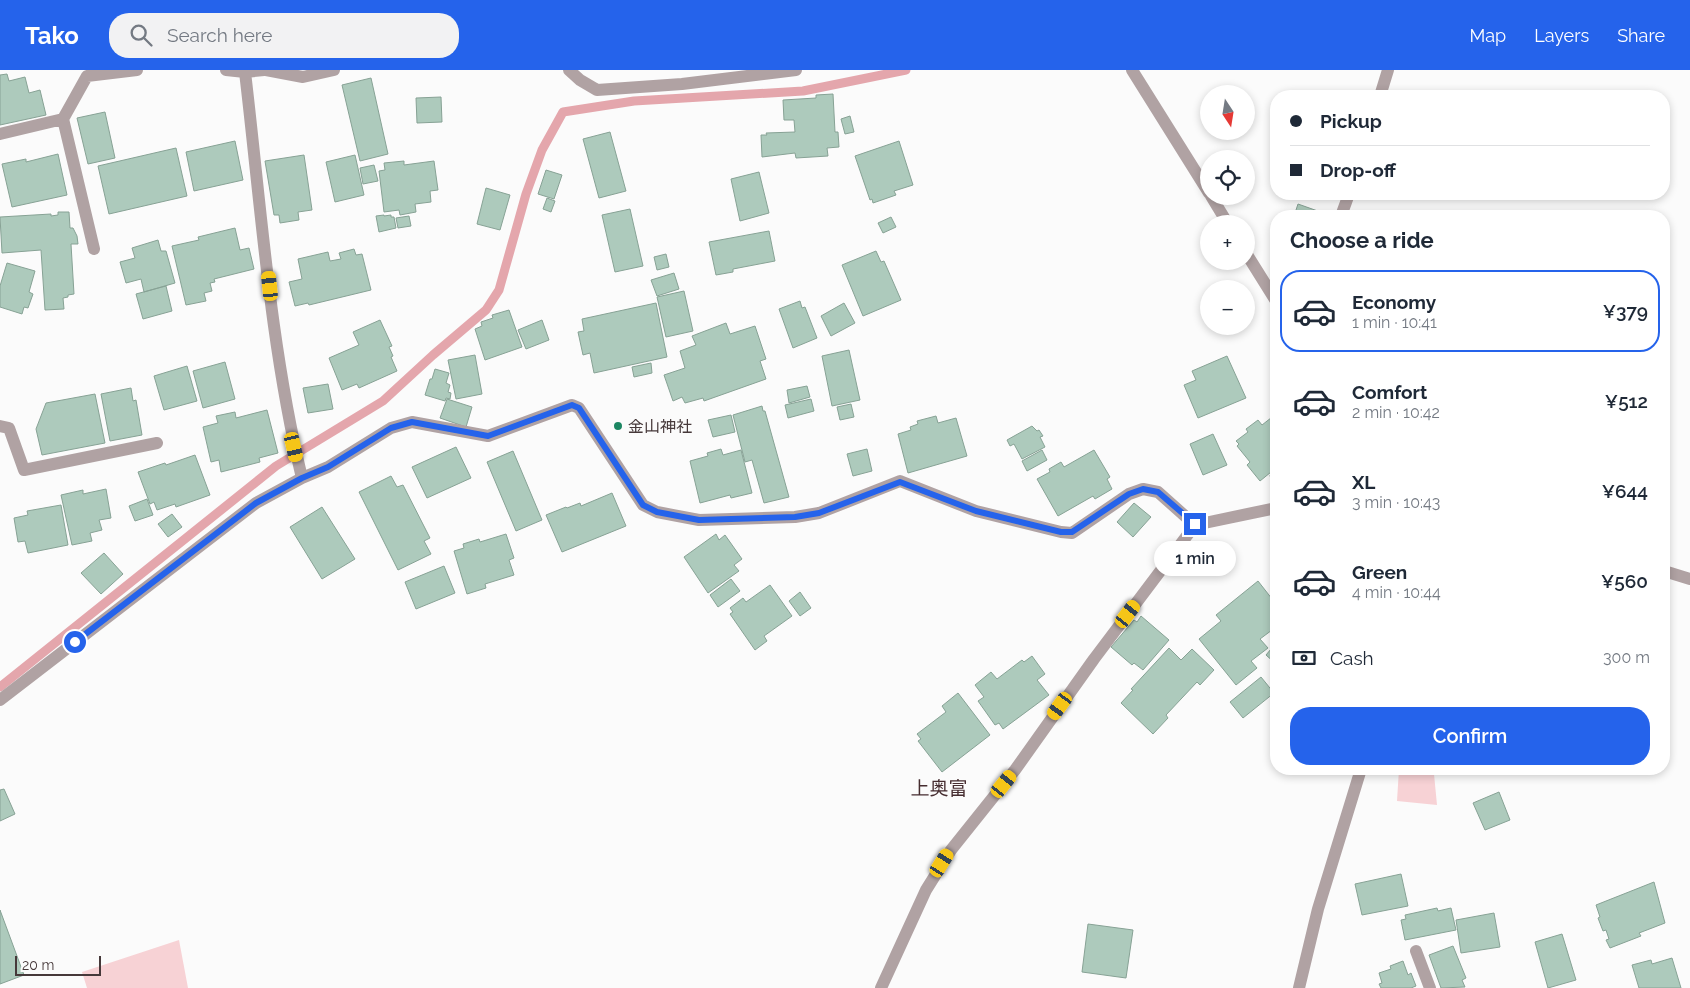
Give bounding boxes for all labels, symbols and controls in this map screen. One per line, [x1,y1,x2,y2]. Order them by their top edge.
search box [109,13,459,58]
text: Tako [25,21,79,50]
icon: search [127,21,155,49]
text: Search here [167,24,272,46]
text: Map [1470,25,1506,46]
text: Layers [1534,25,1589,46]
text: Share [1617,25,1665,46]
north arrow [1200,85,1255,140]
map controls [1200,85,1255,335]
text: Pickup [1320,110,1382,132]
button: locate [1200,150,1255,205]
text: Drop-off [1320,159,1396,181]
button: + [1200,215,1255,270]
text: Choose a ride [1290,227,1434,253]
car [260,270,279,302]
button: − [1200,280,1255,335]
icon: car [1292,289,1337,334]
text: Economy [1352,291,1436,313]
text: ¥379 [1603,300,1648,322]
text: 1 min · 10:41 [1352,313,1437,332]
icon: car [1292,379,1337,424]
text: Comfort [1352,381,1427,403]
text: ¥512 [1605,390,1648,412]
text: 2 min · 10:42 [1352,403,1440,422]
place label: 金山神社 [628,417,692,436]
marker: 金山神社 [612,420,624,432]
car [283,431,304,463]
icon: car [1292,469,1337,514]
text: XL [1352,471,1375,493]
text: ¥644 [1602,480,1648,502]
text: 3 min · 10:43 [1352,493,1440,512]
route end [1184,513,1206,535]
callout: 1 min [1154,542,1236,576]
text: 1 min [1175,549,1215,568]
icon: car [1292,559,1337,604]
text: Green [1352,561,1407,583]
text: ¥560 [1601,570,1648,592]
text: 4 min · 10:44 [1352,583,1441,602]
car [1112,598,1143,630]
route start [64,631,86,653]
icon: cash [1290,644,1318,672]
text: Cash [1330,647,1374,669]
text: 300 m [1603,648,1650,667]
car [1045,689,1074,723]
button: Confirm [1290,707,1650,765]
car [988,768,1019,800]
district label: 上奥富 [910,777,968,799]
car [927,846,956,880]
scale bar [15,953,101,976]
text: 20 m [22,957,54,973]

